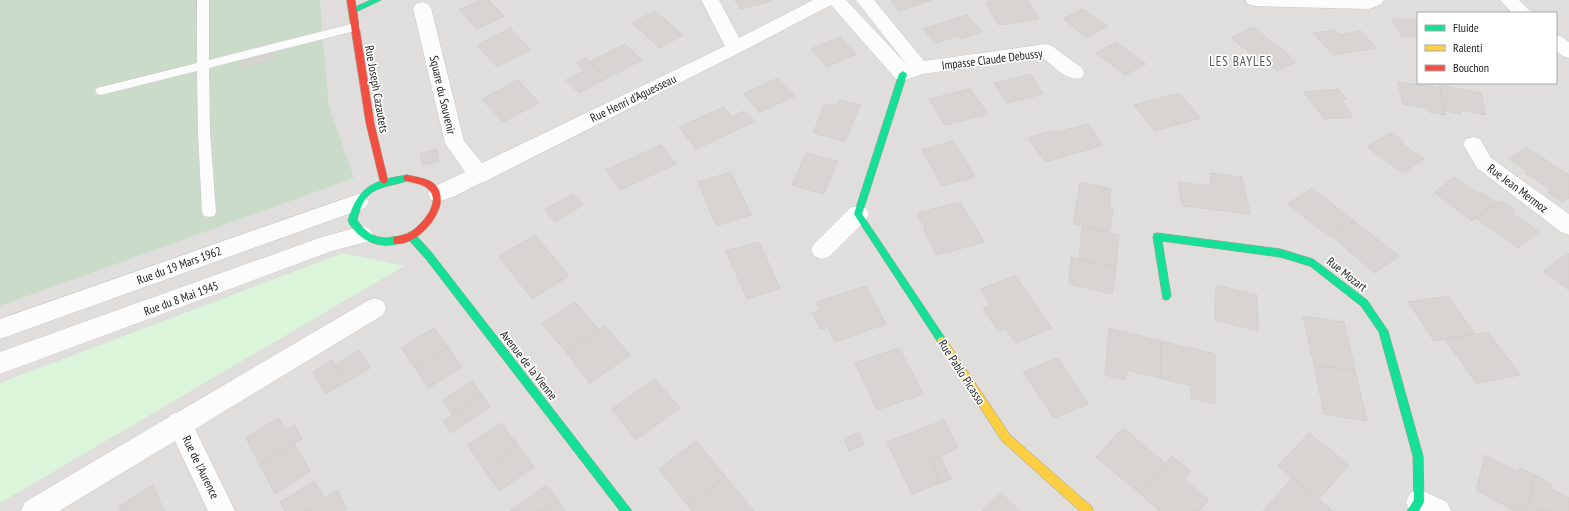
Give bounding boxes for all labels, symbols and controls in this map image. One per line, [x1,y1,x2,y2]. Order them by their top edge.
legend [1417,12,1557,84]
text: Fluide [1453,20,1479,35]
text: Ralenti [1453,40,1482,55]
street label: Rue Joseph Cazautets [362,44,392,134]
street label: Impasse Claude Debussy [941,45,1044,73]
district label: LES BAYLES [1209,53,1273,70]
street label: Square du Souvenir [427,54,460,137]
text: Bouchon [1453,60,1489,75]
street label: Rue Henri d'Aguesseau [588,71,678,125]
street label: Rue Jean Mermoz [1485,160,1551,216]
street label: Rue du 19 Mars 1962 [135,243,223,287]
street label: Rue Mozart [1324,254,1371,295]
street label: Rue du 8 Mai 1945 [142,278,220,318]
street label: Avenue de la Vienne [497,327,561,403]
street label: Rue Pablo Picasso [935,337,989,407]
street label: Rue de l'Aurence [179,433,223,501]

